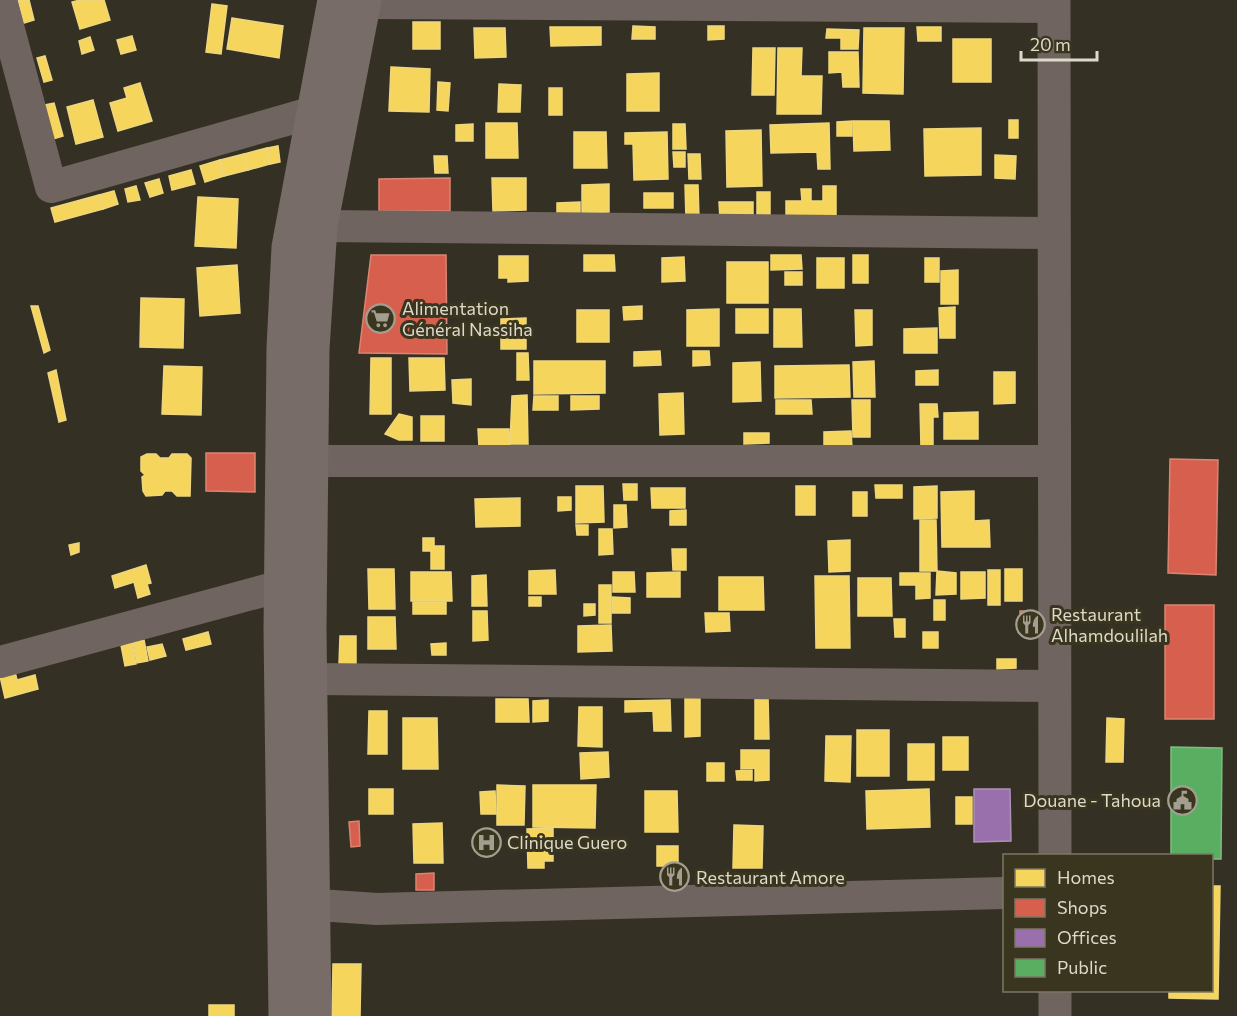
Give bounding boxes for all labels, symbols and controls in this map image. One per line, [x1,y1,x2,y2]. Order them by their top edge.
scale bar [1021,24,1098,62]
text: 20 m [1030,33,1071,55]
place label: Alimentation Général Nassiha [402,297,533,340]
supermarket icon: Alimentation Général Nassiha [365,302,397,334]
place label: Restaurant Alhamdoulilah [1051,603,1168,646]
restaurant icon: Restaurant Alhamdoulilah [1014,608,1046,640]
public building icon: Douane - Tahoua [1166,784,1198,816]
place label: Douane - Tahoua [1023,789,1161,811]
hospital icon: Clinique Guero [470,826,502,858]
place label: Clinique Guero [507,831,627,853]
legend [1003,854,1213,992]
restaurant icon: Restaurant Amore [659,861,691,893]
place label: Restaurant Amore [696,866,845,888]
text: Homes [1057,866,1115,888]
text: Shops [1057,896,1107,918]
text: Offices [1057,926,1117,948]
text: Public [1057,956,1107,978]

